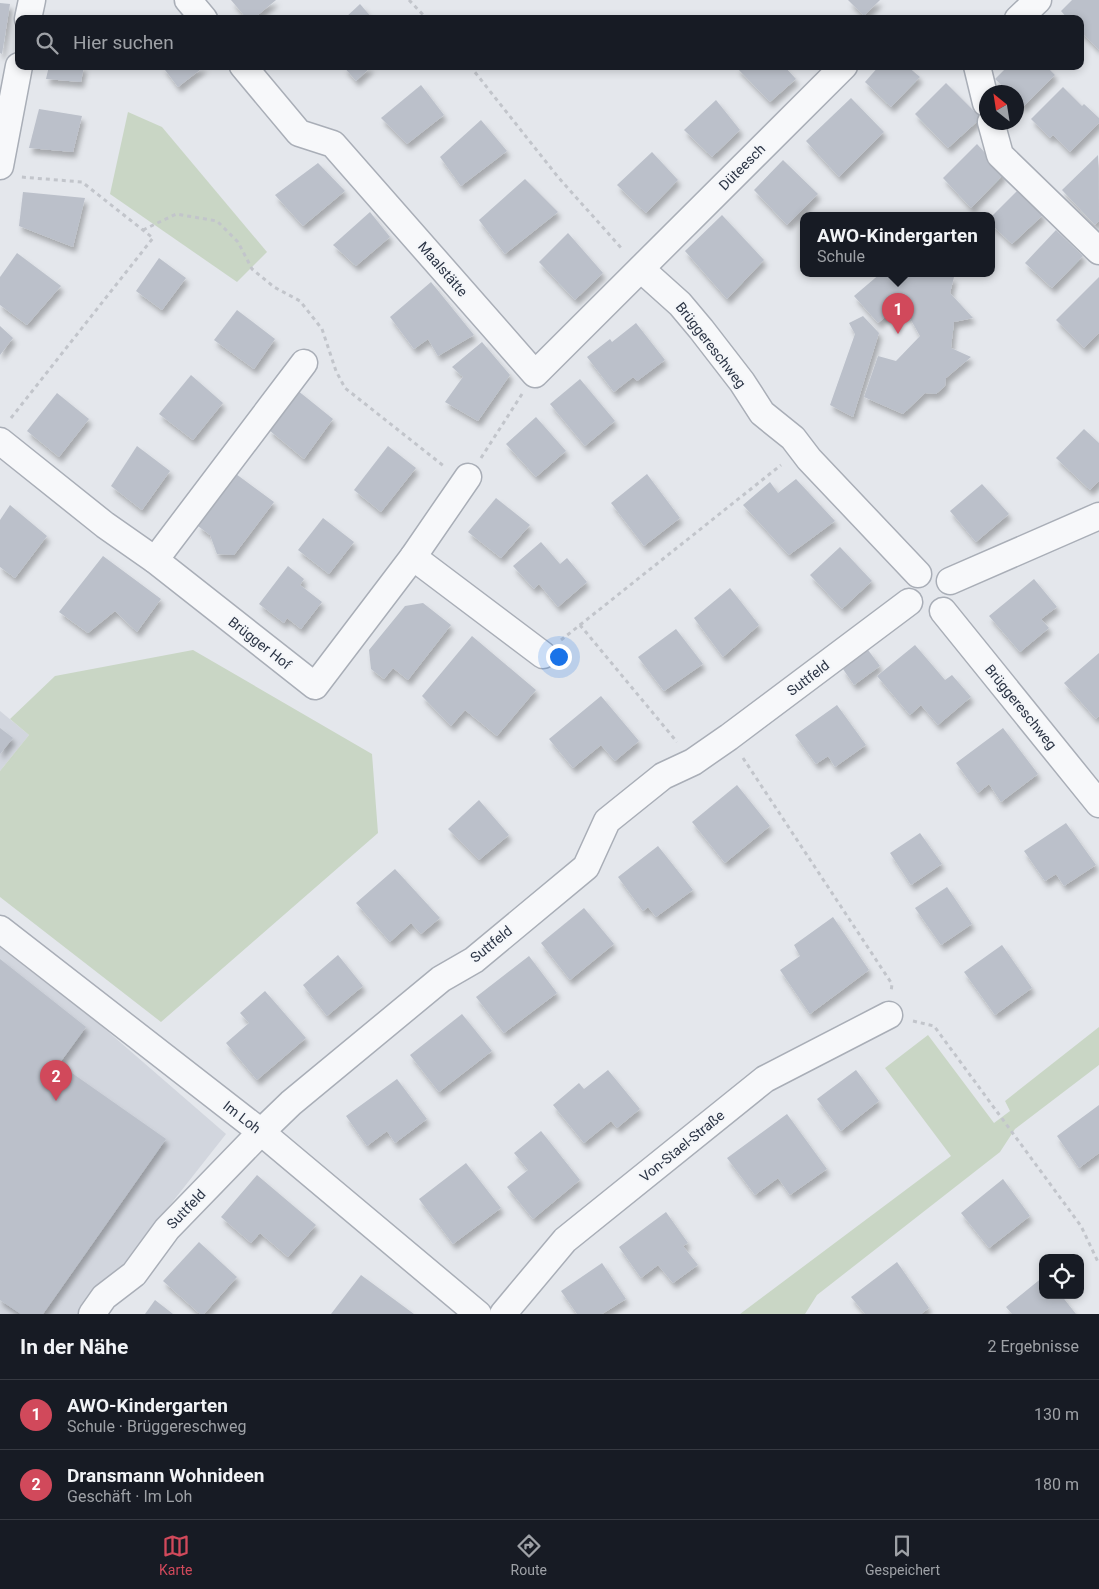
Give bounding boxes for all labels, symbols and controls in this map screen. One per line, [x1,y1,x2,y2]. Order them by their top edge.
search box [15,15,1084,70]
icon: search [33,29,61,57]
text: Hier suchen [73,31,174,54]
north arrow [979,85,1024,130]
street label: Düteesch [716,141,768,193]
popup [800,212,995,277]
text: AWO-Kindergarten [817,224,978,247]
street label: Maalstätte [415,239,471,299]
text: Schule [817,247,865,266]
pin: 1 [882,293,914,334]
street label: Brüggereschweg [673,299,749,391]
street label: Brügger Hof [225,613,295,673]
your location [546,644,572,670]
street label: Suttfeld [784,657,832,699]
street label: Brüggereschweg [982,661,1060,753]
street label: Suttfeld [467,922,515,966]
pin: 2 [40,1060,72,1101]
street label: Im Loh [220,1098,264,1136]
street label: Von-Stael-Straße [637,1107,727,1185]
street label: Suttfeld [163,1186,209,1232]
map controls [1039,1254,1084,1299]
button: locate [1039,1254,1084,1299]
text: In der Nähe [20,1335,128,1359]
text: 2 Ergebnisse [987,1337,1079,1356]
text: AWO-Kindergarten [67,1394,228,1417]
text: 1 [31,1405,41,1424]
text: 130 m [1034,1405,1079,1424]
text: Schule · Brüggereschweg [67,1417,246,1436]
text: Dransmann Wohnideen [67,1464,264,1487]
text: 2 [31,1475,41,1494]
text: 180 m [1034,1475,1079,1494]
text: Geschäft · Im Loh [67,1487,192,1506]
tab: Karte [159,1532,193,1578]
tab: Route [511,1532,547,1578]
tab: Gespeichert [865,1532,940,1578]

